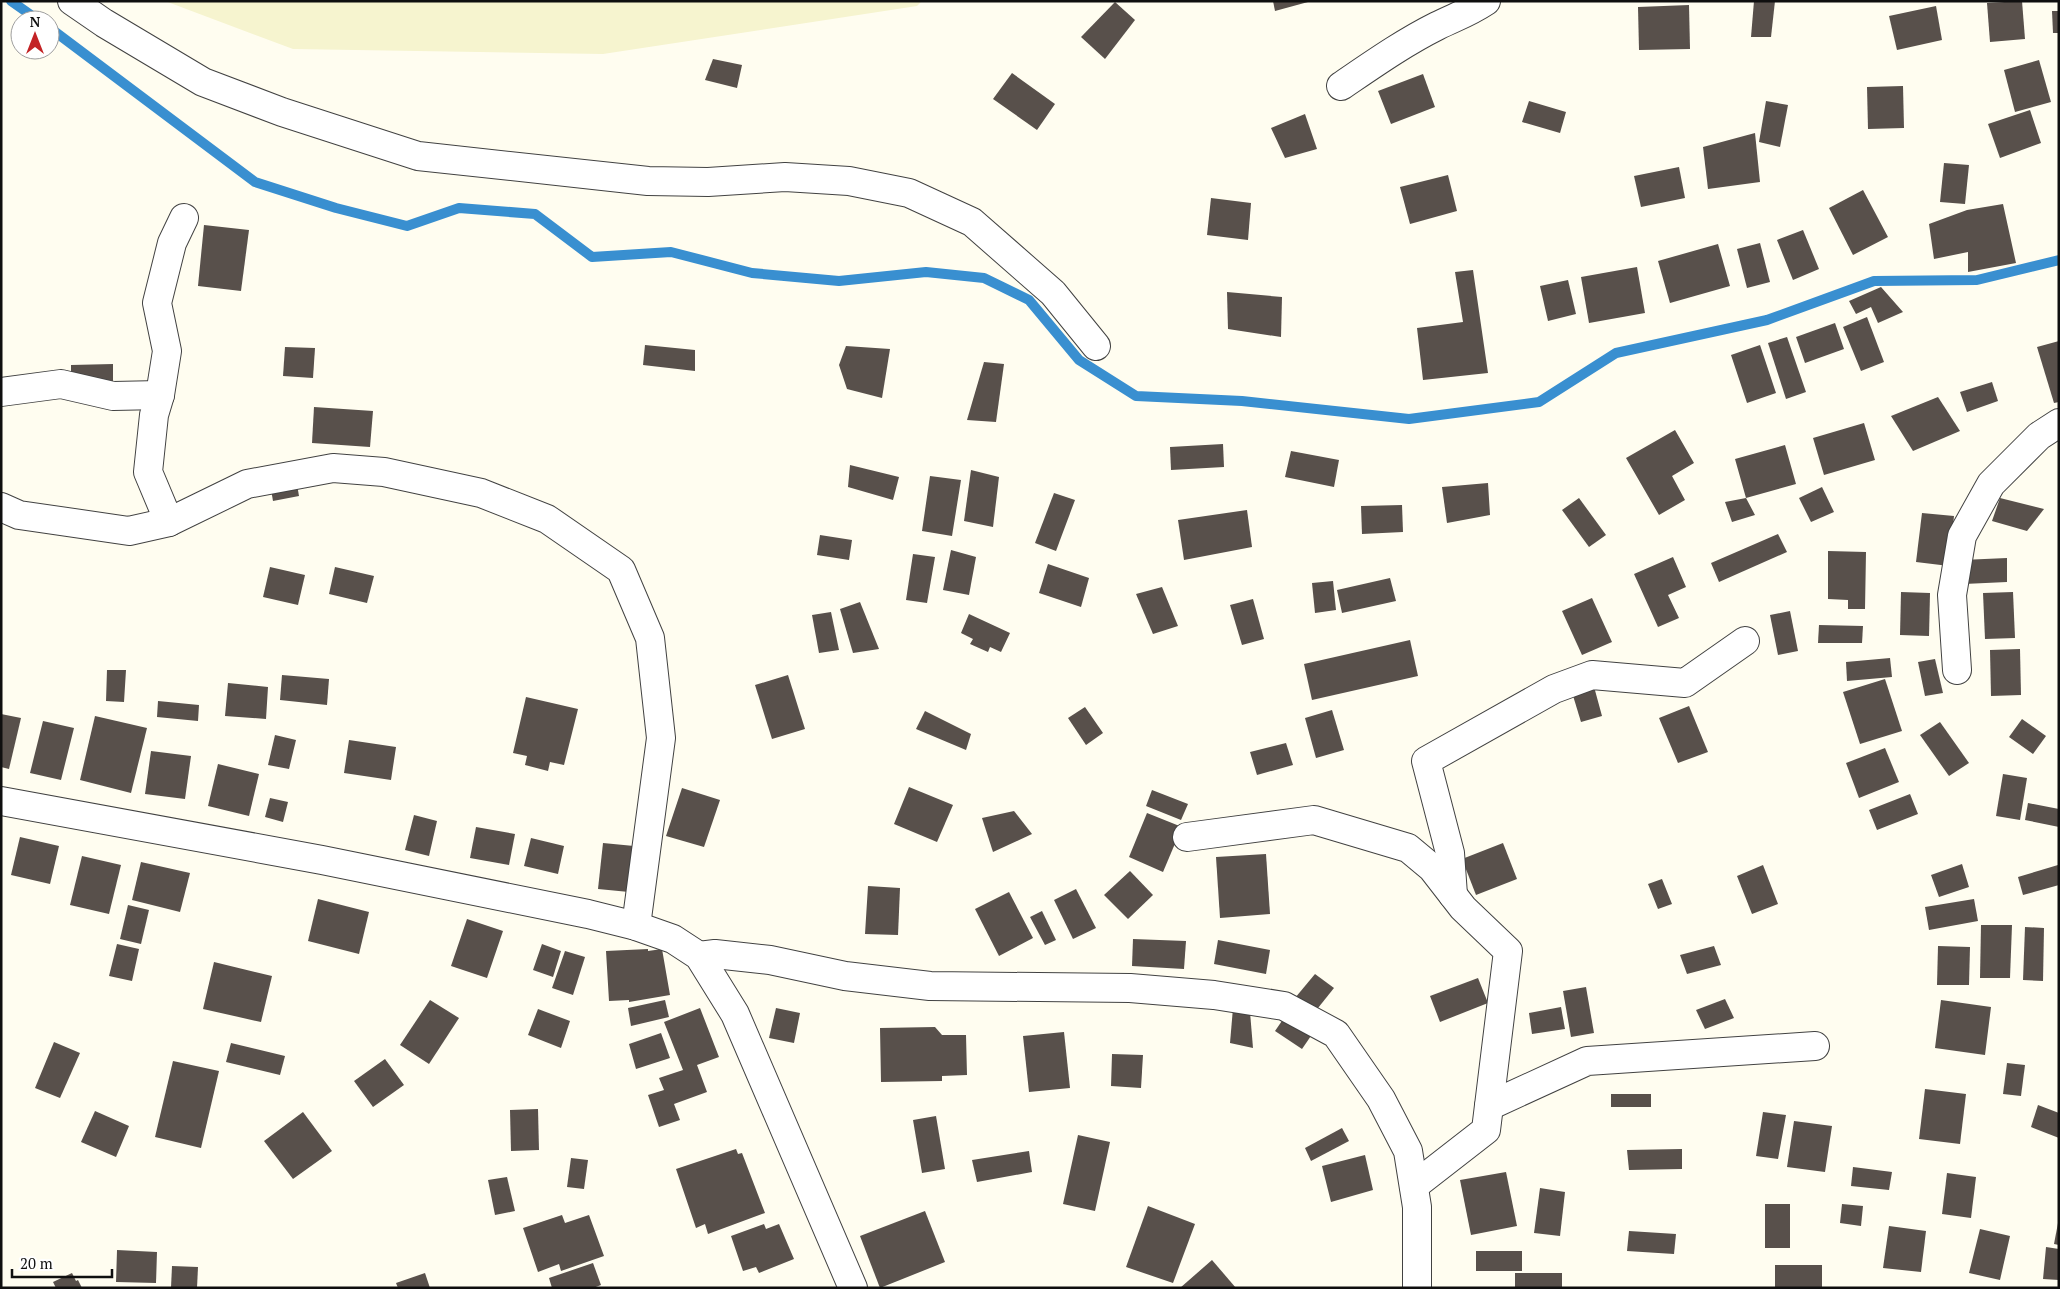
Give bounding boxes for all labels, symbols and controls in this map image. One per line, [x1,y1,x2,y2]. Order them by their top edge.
north arrow [10,10,60,60]
text: N [30,12,41,31]
scale bar [12,1246,112,1278]
text: 20 m [20,1253,53,1273]

